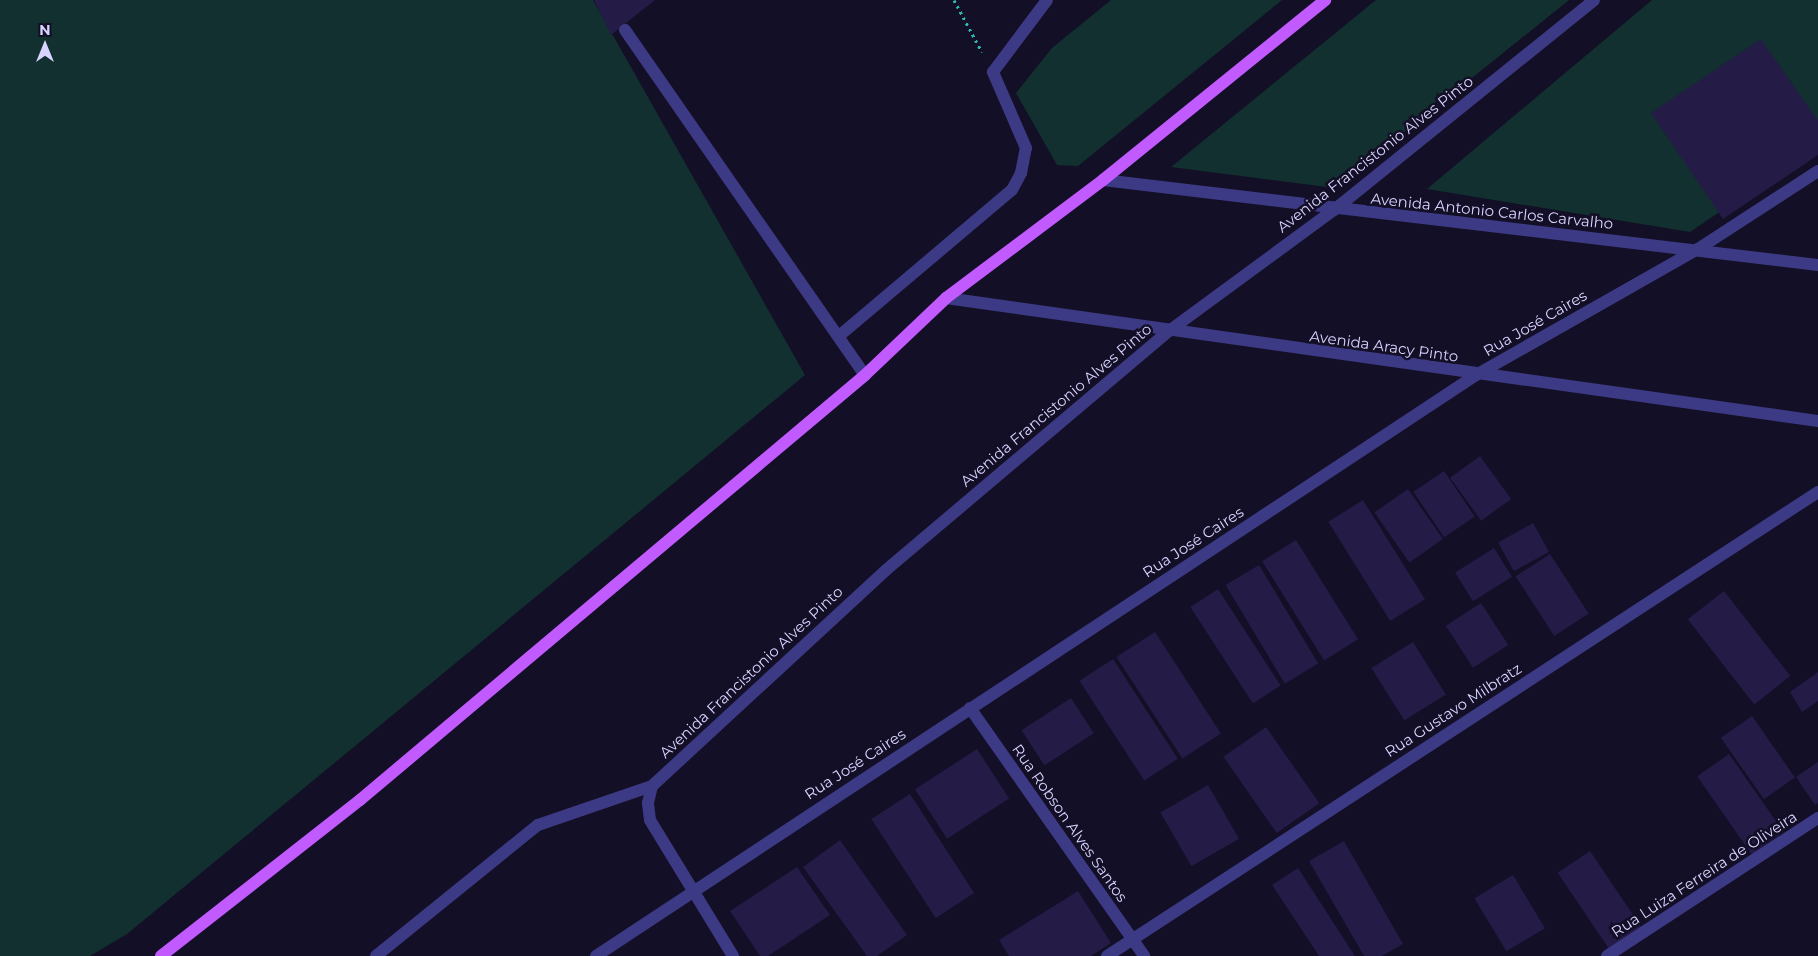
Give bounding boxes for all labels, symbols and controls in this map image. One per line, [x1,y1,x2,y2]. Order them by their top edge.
north arrow [20,20,70,70]
text: N [39,21,51,39]
street label: Avenida Francistonio Alves Pinto [1273,72,1477,236]
street label: Avenida Antonio Carlos Carvalho [1370,189,1614,233]
street label: Rua José Caires [1480,286,1590,360]
street label: Avenida Francistonio Alves Pinto [957,320,1155,490]
street label: Avenida Aracy Pinto [1308,327,1460,365]
street label: Rua José Caires [1139,503,1247,581]
street label: Avenida Francistonio Alves Pinto [656,582,846,762]
street label: Rua Gustavo Milbratz [1381,659,1525,761]
street label: Rua José Caires [801,725,909,803]
street label: Rua Robson Alves Santos [1009,741,1131,905]
street label: Rua Luiza Ferreira de Oliveira [1608,807,1800,941]

